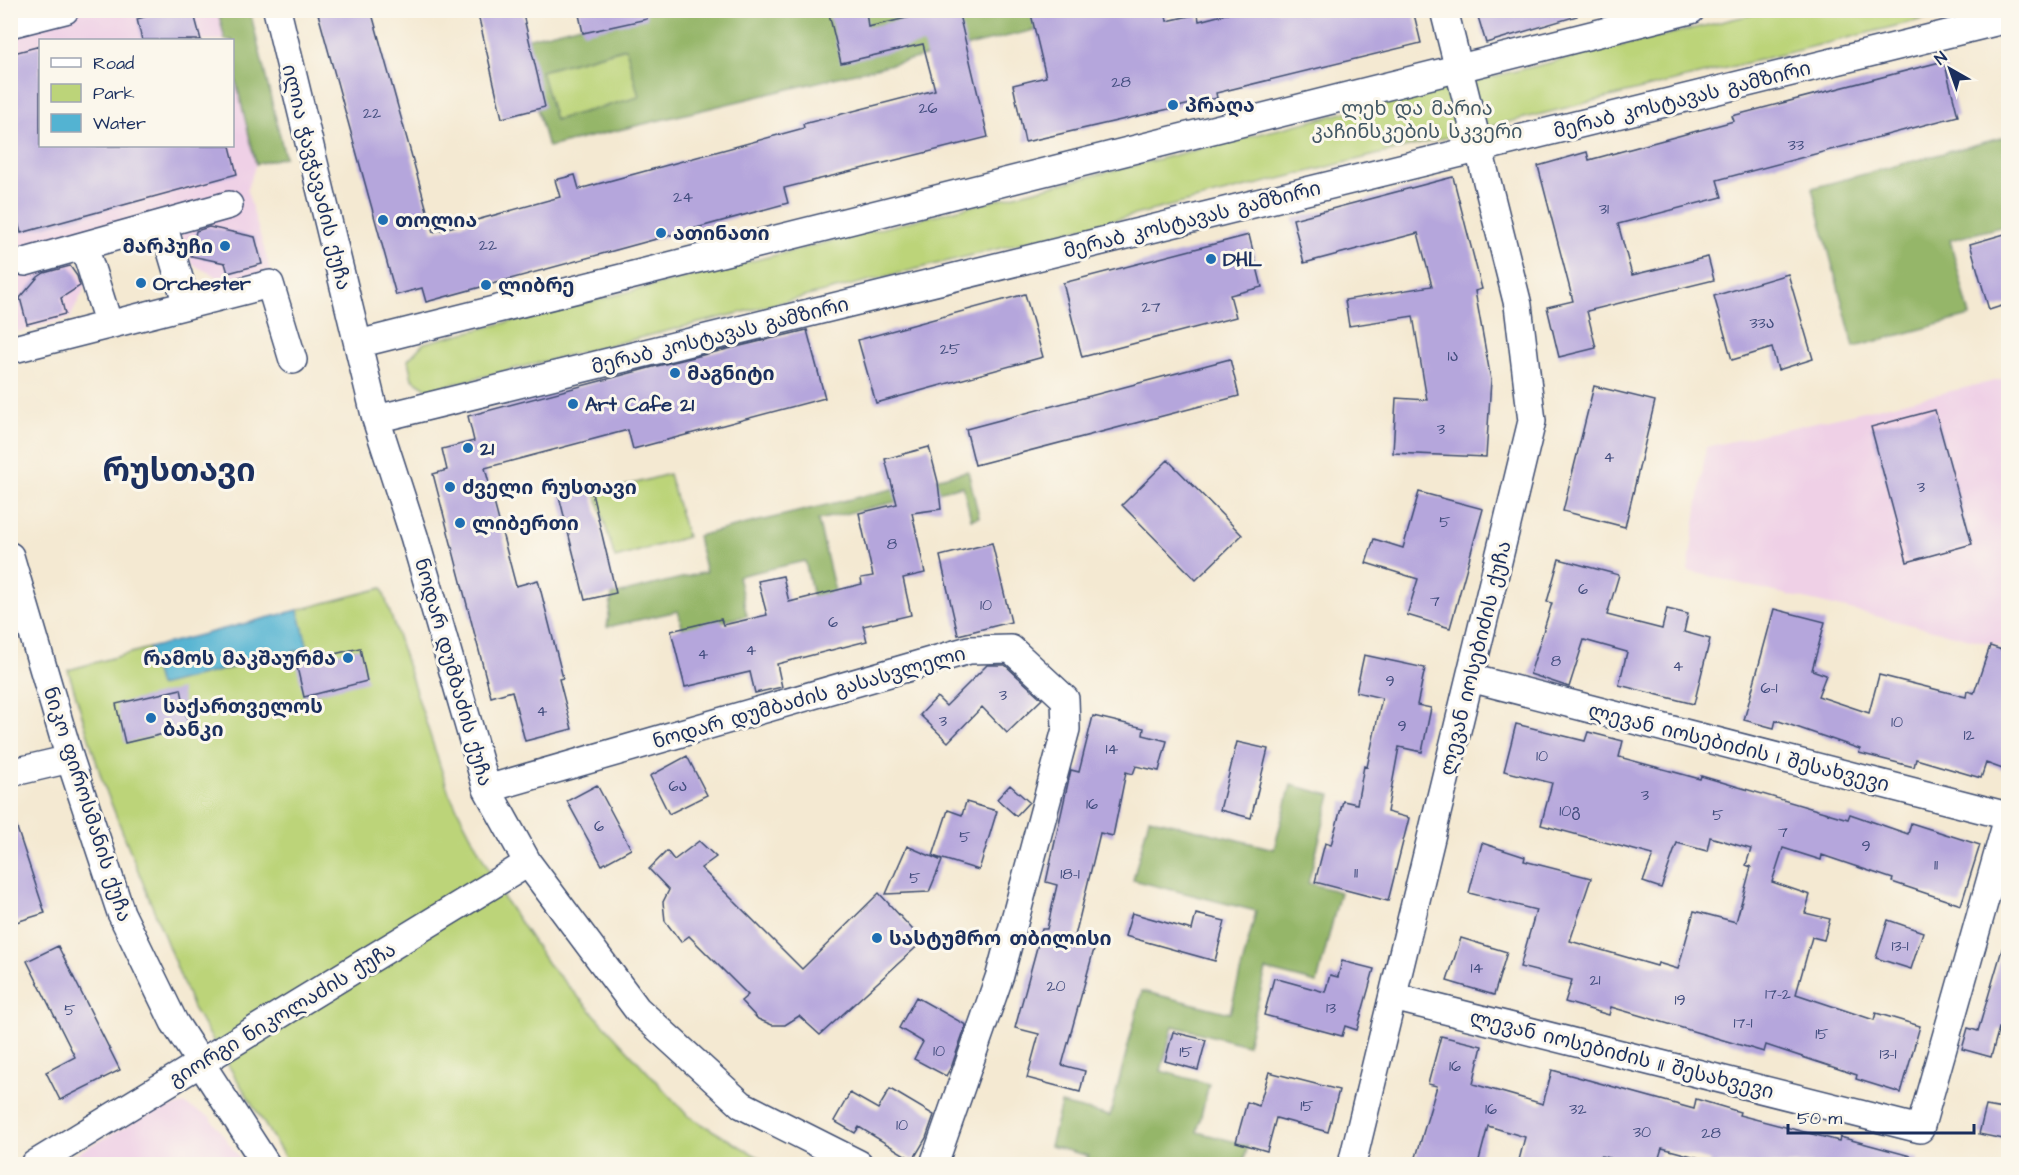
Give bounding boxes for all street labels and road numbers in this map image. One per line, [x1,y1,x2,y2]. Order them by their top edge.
street label: მერაბ კოსტავას გამზირი [1551,54,1814,146]
street label: ილია ჭავჭავაძის ქუჩა [274,61,358,293]
street label: მერაბ კოსტავას გამზირი [1061,174,1324,266]
street label: მერაბ კოსტავას გამზირი [589,290,852,382]
street label: ლევან იოსებიძის ქუჩა [1433,538,1519,778]
street label: ნოდარ დუმბაძის ქუჩა [407,555,499,790]
street label: ნოდარ დუმბაძის გასასვლელი [649,640,969,756]
street label: ნიკო ფიროსმანის ქუჩა [36,683,138,925]
street label: ლევან იოსებიძის I შესახვევი [1585,697,1892,799]
street label: გიორგი ნიკოლაძის ქუჩა [164,936,401,1094]
street label: ლევან იოსებიძის II შესახვევი [1467,1004,1777,1106]

